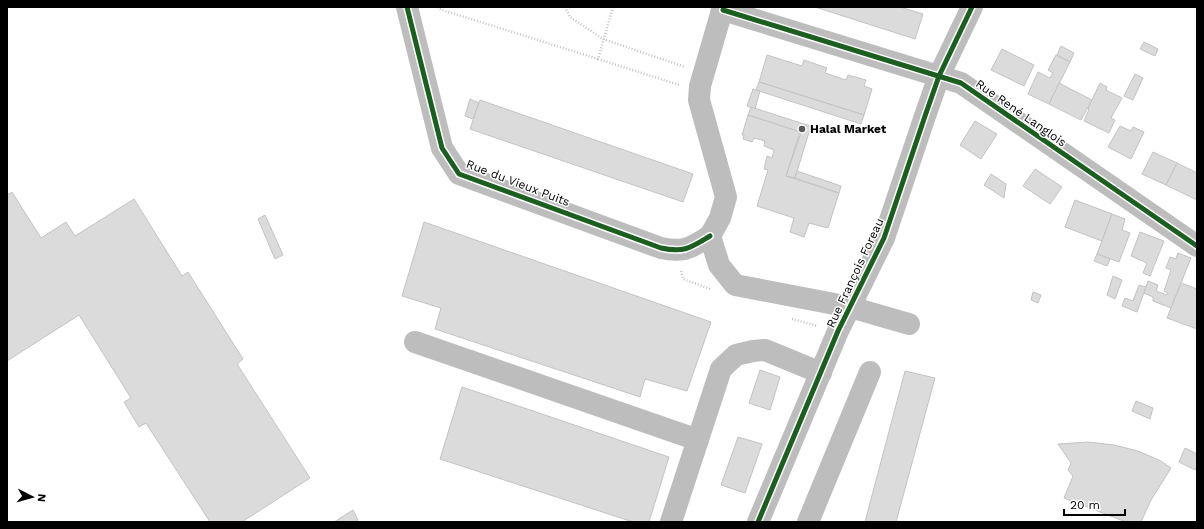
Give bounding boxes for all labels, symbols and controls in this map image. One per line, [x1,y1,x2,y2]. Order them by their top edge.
street label: Rue René Langlois [973,76,1069,150]
place label: Halal Market [810,122,887,136]
marker: Halal Market [797,124,807,134]
street label: Rue du Vieux Puits [464,157,572,209]
street label: Rue François Foreau [823,216,887,330]
north arrow [12,477,52,517]
scale bar [1064,491,1125,517]
text: N [35,493,48,503]
text: 20 m [1070,498,1100,512]

